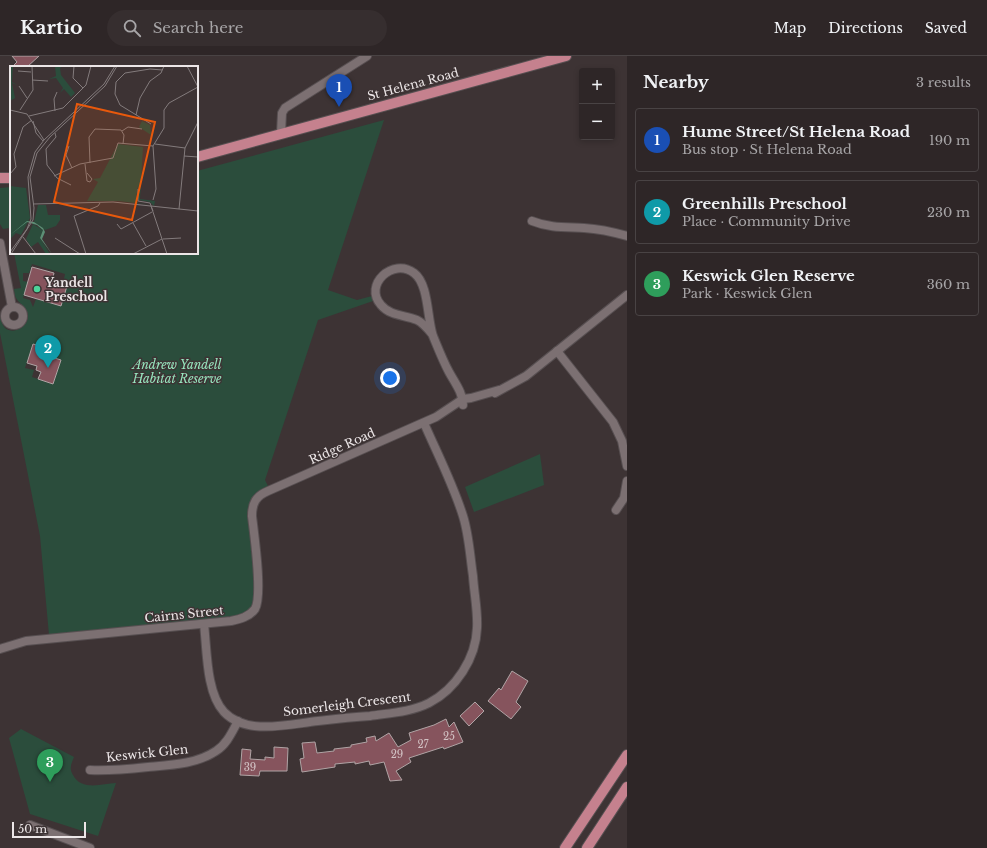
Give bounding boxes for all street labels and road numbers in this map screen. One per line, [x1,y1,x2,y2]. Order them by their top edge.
street label: St Helena Road [366,65,460,103]
street label: Ridge Road [307,425,377,467]
street label: Cairns Street [144,602,225,626]
street label: Somerleigh Crescent [282,689,412,719]
street label: Keswick Glen [105,741,189,765]

